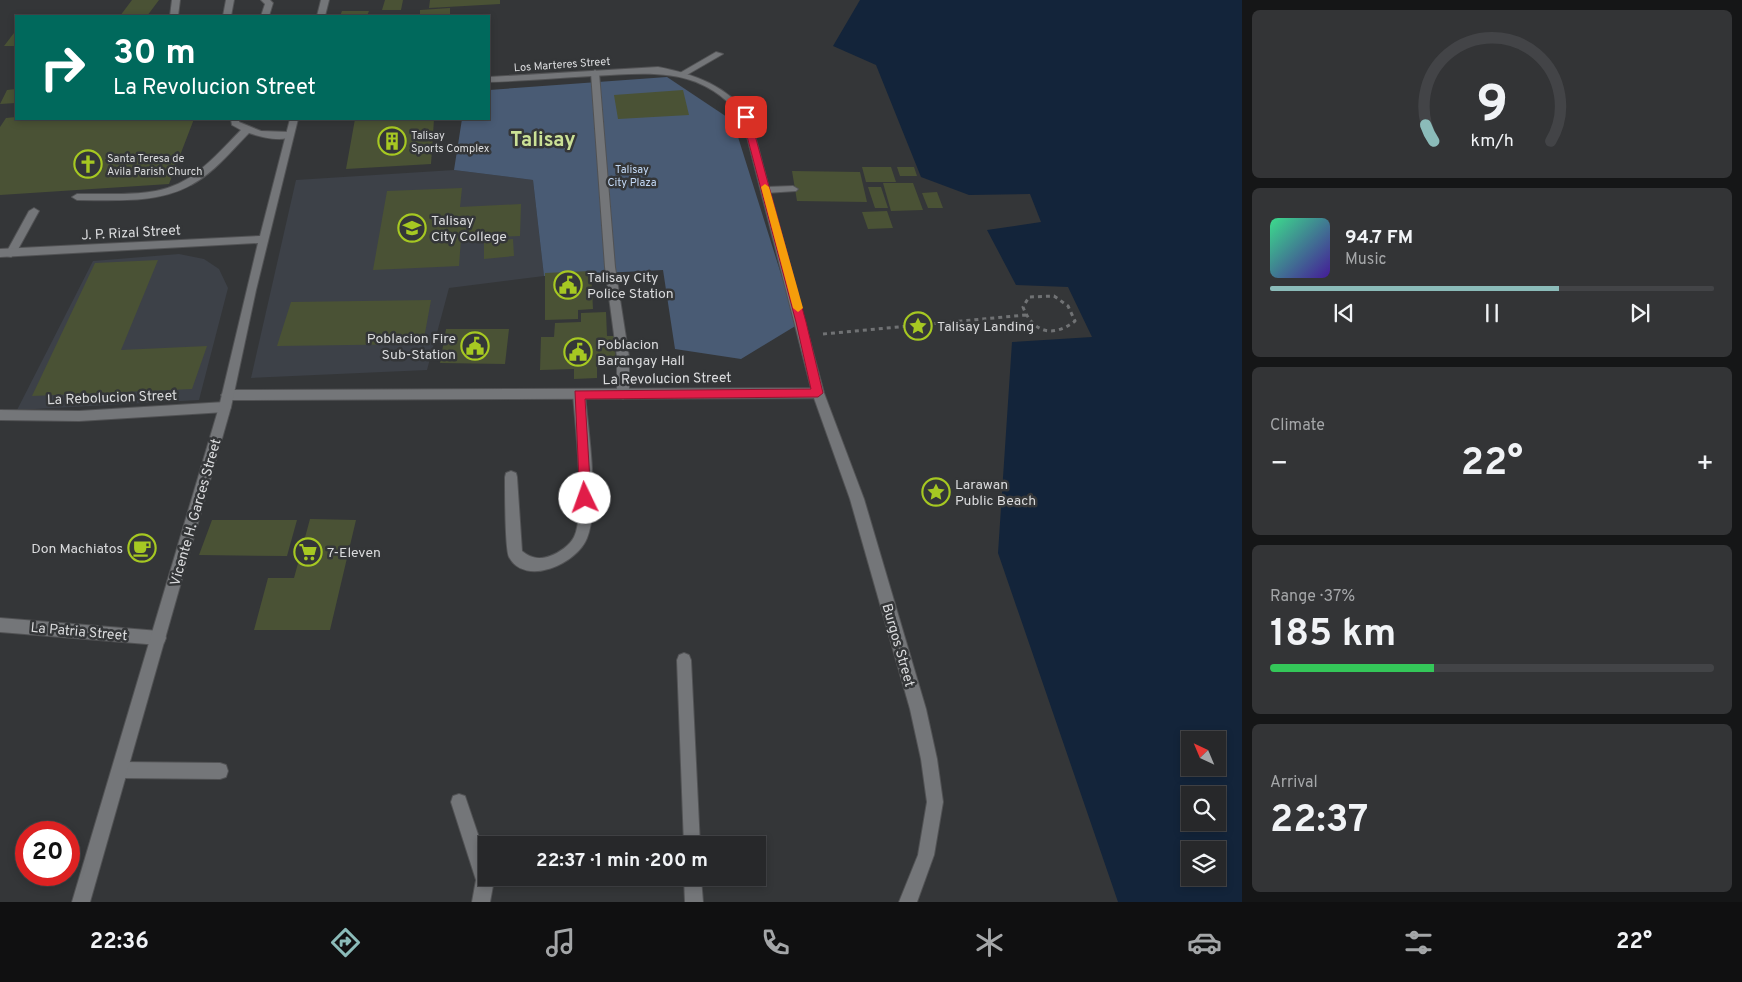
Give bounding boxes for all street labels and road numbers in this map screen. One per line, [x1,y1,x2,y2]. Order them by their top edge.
street label: Los Marteres Street [513,55,611,75]
street label: J. P. Rizal Street [81,222,181,245]
street label: La Revolucion Street [602,370,732,389]
street label: La Rebolucion Street [47,388,177,409]
street label: Vicente H. Garces Street [167,437,226,588]
street label: Burgos Street [878,602,918,689]
street label: La Patria Street [30,620,128,645]

